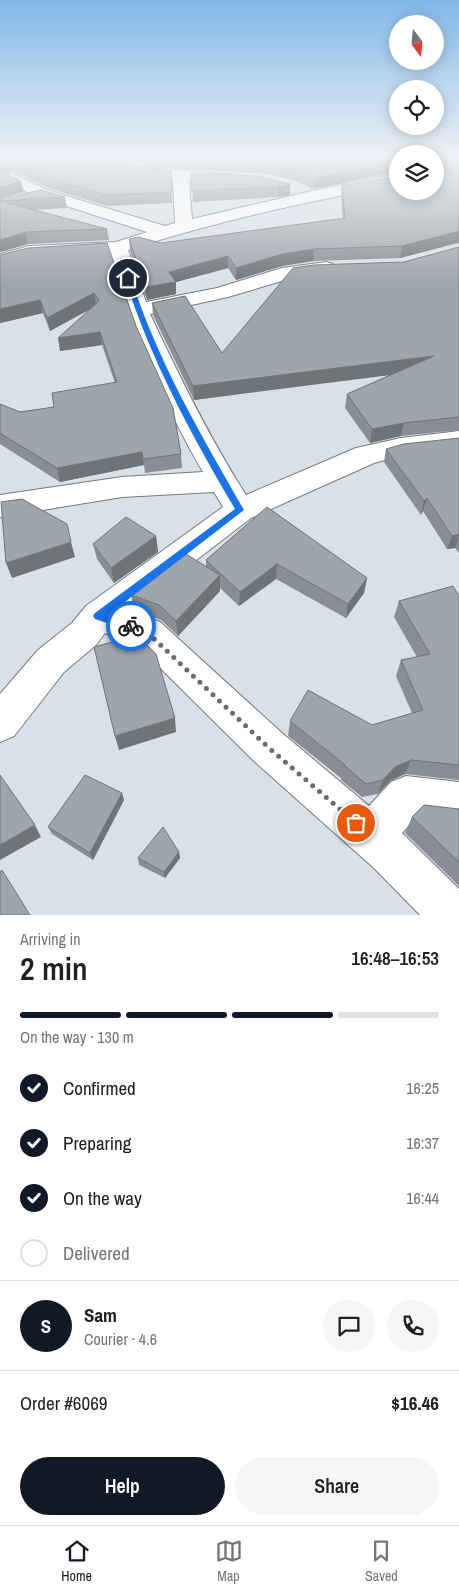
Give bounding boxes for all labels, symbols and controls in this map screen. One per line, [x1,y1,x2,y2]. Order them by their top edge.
north arrow [389,15,444,70]
map controls [389,15,444,200]
button: locate [389,80,444,135]
button: layers [389,145,444,200]
pin [107,257,149,299]
icon: home [114,264,142,292]
courier [106,601,156,651]
icon: bike [117,612,145,640]
pin [335,802,377,844]
icon: bag [342,809,370,837]
text: Arriving in [20,928,81,950]
text: 16:48–16:53 [351,945,439,971]
text: 2 min [20,947,88,990]
text: On the way · 130 m [20,1026,134,1048]
icon: check [20,1074,48,1102]
text: Confirmed [63,1075,136,1101]
text: 16:25 [406,1077,439,1099]
icon: check [20,1129,48,1157]
text: Preparing [63,1130,131,1156]
text: 16:37 [406,1132,439,1154]
icon: check [20,1184,48,1212]
text: On the way [63,1185,142,1211]
text: 16:44 [406,1187,439,1209]
text: Delivered [63,1240,130,1266]
button: chat [323,1300,375,1352]
button: phone [387,1300,439,1352]
text: Sam [84,1302,117,1328]
text: S [41,1313,51,1339]
text: Courier · 4.6 [84,1328,157,1350]
text: Order #6069 [20,1390,107,1416]
text: $16.46 [391,1390,439,1416]
button: Help [20,1457,225,1515]
button: Share [235,1457,439,1515]
tab: Home [61,1537,92,1585]
tab: Map [215,1537,243,1585]
tab: Saved [365,1537,398,1585]

